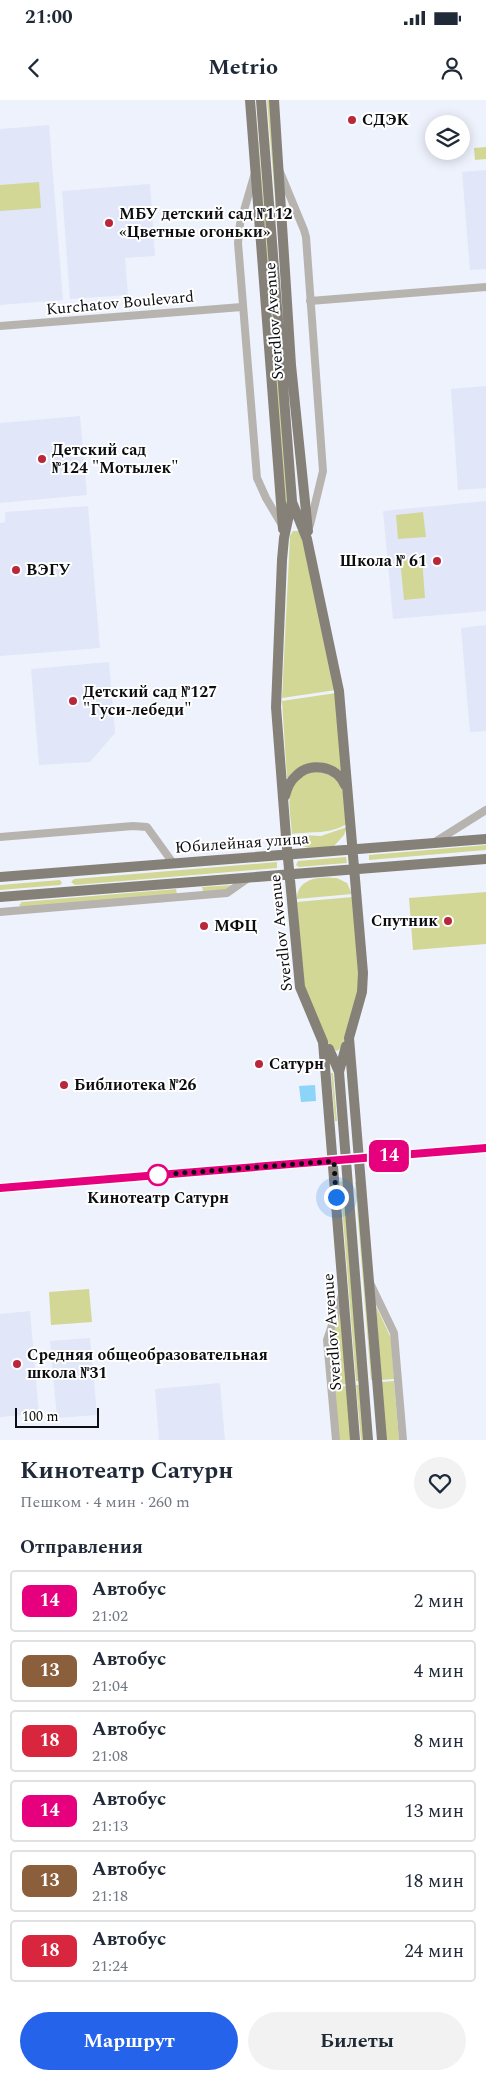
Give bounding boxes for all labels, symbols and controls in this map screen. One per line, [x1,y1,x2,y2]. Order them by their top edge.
text: 21:00 [25,3,73,32]
text: Metrio [208,51,278,84]
icon: back [20,54,48,82]
icon: person [438,54,466,82]
place label: СДЭК [362,108,410,132]
marker: СДЭК [346,114,358,126]
map controls [425,115,470,160]
button: layers [425,115,470,160]
place label: МБУ детский сад №112 «Цветные огоньки» [119,202,293,244]
marker: МБУ детский сад №112 «Цветные огоньки» [103,217,115,229]
street label: Sverdlov Avenue [258,262,290,380]
street label: Kurchatov Boulevard [45,285,195,321]
place label: Детский сад №124 "Мотылек" [52,438,178,480]
marker: Детский сад №124 "Мотылек" [36,453,48,465]
place label: Школа № 61 [339,549,427,573]
marker: Школа № 61 [431,555,443,567]
place label: ВЭГУ [26,558,70,582]
marker: ВЭГУ [10,564,22,576]
place label: Детский сад №127 "Гуси-лебеди" [83,680,217,722]
marker: Детский сад №127 "Гуси-лебеди" [67,695,79,707]
street label: Юбилейная улица [174,826,310,860]
street label: Sverdlov Avenue [263,873,299,993]
place label: Спутник [371,909,438,933]
place label: МФЦ [214,914,257,938]
marker: Спутник [442,915,454,927]
marker: МФЦ [198,920,210,932]
place label: Сатурн [269,1052,324,1076]
marker: Сатурн [253,1058,265,1070]
place label: Библиотека №26 [74,1073,197,1097]
marker: Библиотека №26 [58,1079,70,1091]
line badge: 14 [366,1140,412,1172]
text: 14 [379,1142,399,1169]
marker: Кинотеатр Сатурн [147,1164,169,1186]
your location [324,1185,349,1210]
place label: Кинотеатр Сатурн [87,1186,229,1210]
street label: Sverdlov Avenue [316,1273,348,1391]
place label: Средняя общеобразовательная школа №31 [27,1343,268,1385]
marker: Средняя общеобразовательная школа №31 [11,1358,23,1370]
scale bar [15,1405,99,1428]
text: 100 m [22,1406,59,1427]
text: Кинотеатр Сатурн [20,1453,233,1489]
button: heart [414,1457,466,1509]
text: Пешком · 4 мин · 260 m [20,1490,190,1514]
text: Отправления [20,1533,143,1562]
text: Автобус [92,1575,166,1604]
text: 14 [39,1587,60,1614]
text: 2 мин [414,1587,464,1616]
text: 21:02 [92,1604,128,1628]
text: Автобус [92,1645,166,1674]
text: 13 [39,1657,60,1684]
text: 4 мин [414,1657,464,1686]
text: 21:04 [92,1674,128,1698]
text: Автобус [92,1715,166,1744]
text: 18 [39,1727,60,1754]
text: 8 мин [414,1727,464,1756]
text: 21:08 [92,1744,128,1768]
text: Автобус [92,1785,166,1814]
text: 14 [39,1797,60,1824]
text: 13 мин [404,1797,464,1826]
text: 21:13 [92,1814,128,1838]
text: Автобус [92,1855,166,1884]
text: 13 [39,1867,60,1894]
text: 18 мин [404,1867,464,1896]
text: 21:18 [92,1884,128,1908]
text: Автобус [92,1925,166,1954]
text: 18 [39,1937,60,1964]
text: 24 мин [404,1937,464,1966]
text: 21:24 [92,1954,128,1978]
button: Маршрут [20,2012,238,2070]
button: Билеты [248,2012,466,2070]

